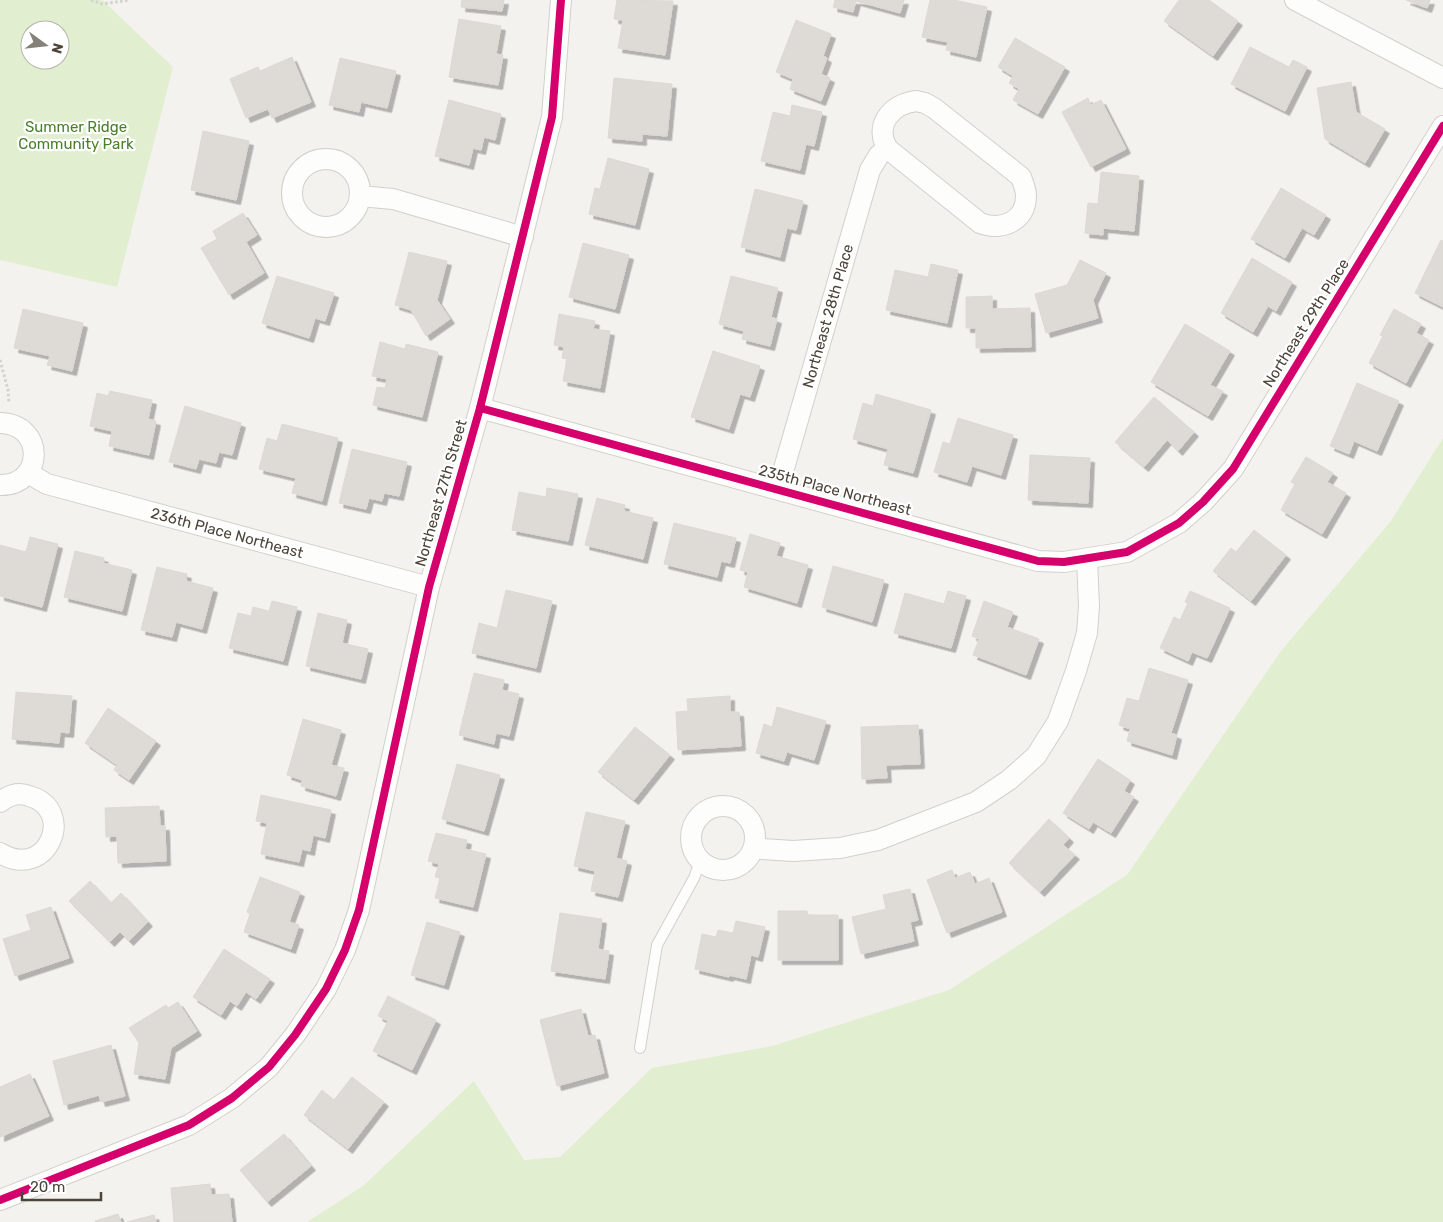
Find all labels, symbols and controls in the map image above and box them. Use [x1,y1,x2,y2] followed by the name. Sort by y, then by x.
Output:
[20,20,70,70] north arrow
[48,41,67,55] text: N
[18,118,134,153] park label: Summer Ridge Community Park
[799,242,857,390] street label: Northeast 28th Place
[1259,255,1353,391] street label: Northeast 29th Place
[411,417,471,569] street label: Northeast 27th Street
[757,461,913,519] street label: 235th Place Northeast
[149,504,305,562] street label: 236th Place Northeast
[22,1170,101,1202] scale bar
[30,1178,65,1196] text: 20 m

